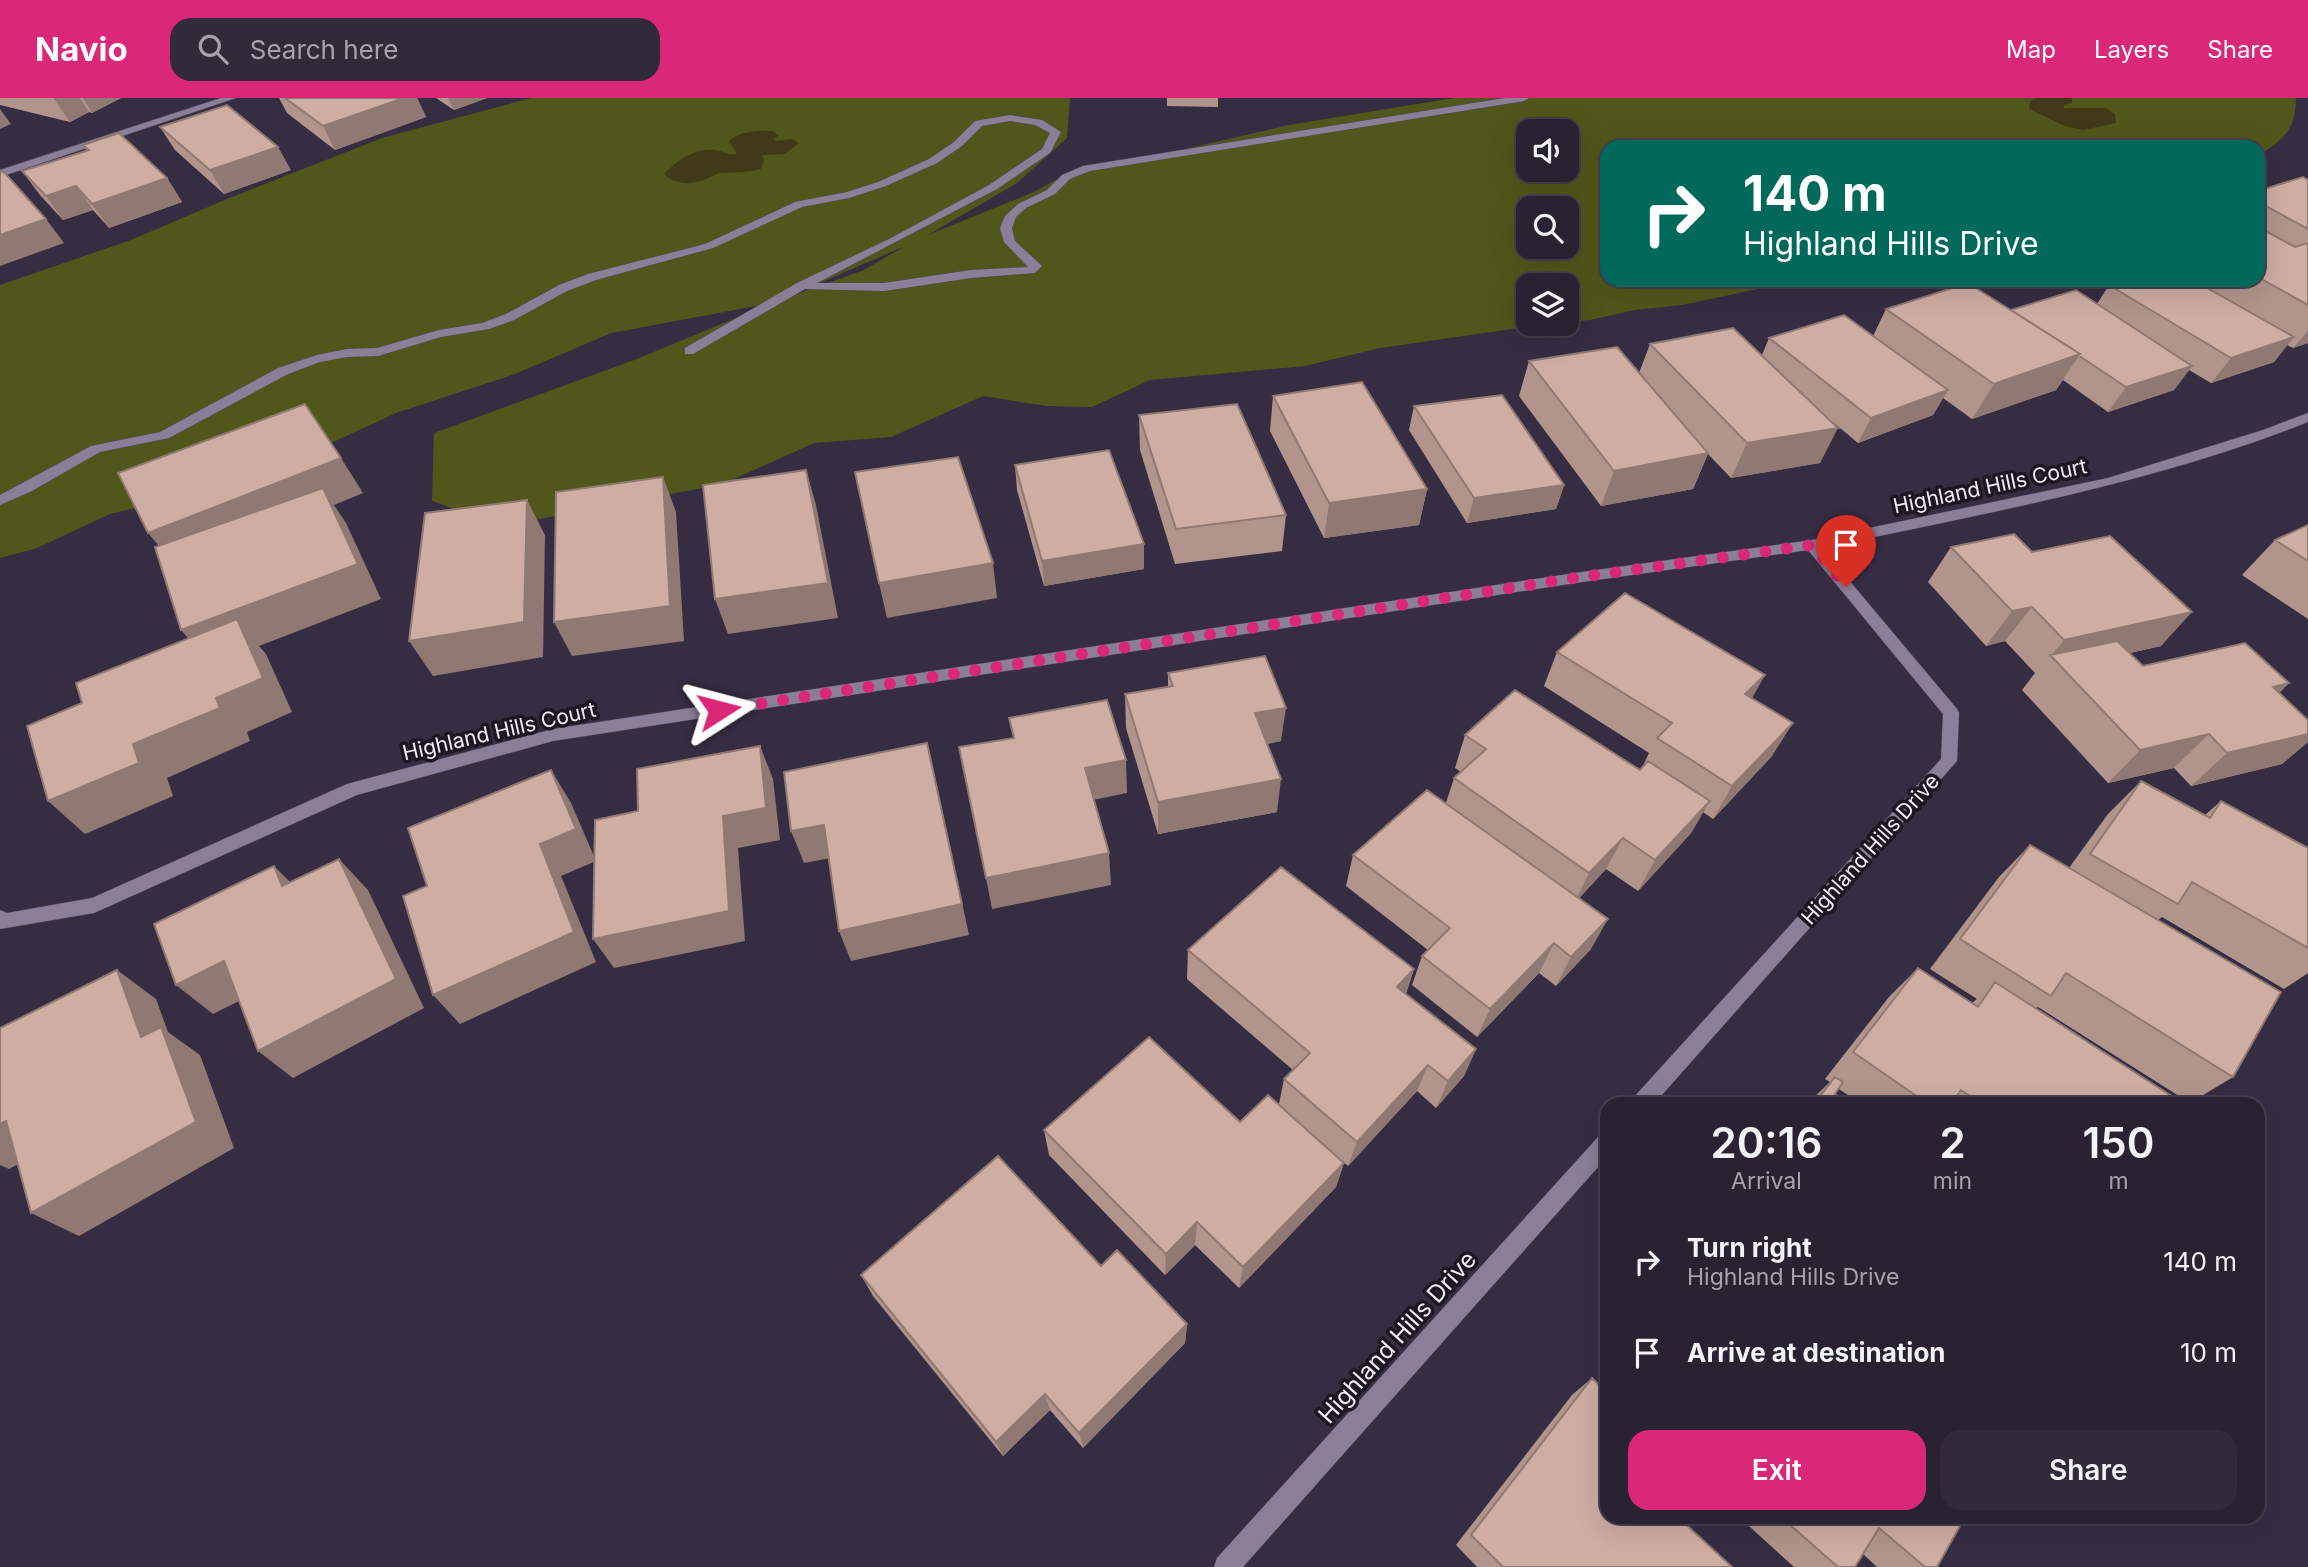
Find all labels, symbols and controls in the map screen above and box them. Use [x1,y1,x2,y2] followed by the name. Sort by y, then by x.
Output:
[170,18,660,81] search box
[35,29,128,69] text: Navio
[194,30,232,68] icon: search
[250,34,398,65] text: Search here
[2006,35,2056,64] text: Map
[2094,35,2169,64] text: Layers
[2207,35,2273,64] text: Share
[1516,119,1579,336] map controls
[1516,119,1579,182] button: sound
[1743,164,1887,223] text: 140 m
[1628,168,1719,259] icon: right
[1516,196,1579,259] button: search
[1743,224,2039,263] text: Highland Hills Drive
[1516,273,1579,336] button: layers
[1891,453,2089,519] street label: Highland Hills Court
[1816,515,1876,587] pin
[1827,526,1865,564] icon: arrive
[682,673,756,747] position arrow
[400,697,598,765] street label: Highland Hills Court
[1796,769,1944,929] street label: Highland Hills Drive
[1710,1117,1822,1168] text: 20:16
[1939,1117,1966,1168] text: 2
[2083,1117,2155,1168] text: 150
[1731,1167,1802,1195] text: Arrival
[1933,1167,1972,1195] text: min
[2108,1167,2129,1195] text: m
[1687,1232,1812,1263] text: Turn right
[1628,1243,1666,1281] icon: right
[1312,1245,1482,1429] street label: Highland Hills Drive
[2163,1246,2237,1277] text: 140 m
[1687,1263,1899,1291] text: Highland Hills Drive
[1628,1334,1666,1372] icon: arrive
[1687,1337,1946,1368] text: Arrive at destination
[2180,1337,2237,1368] text: 10 m
[1628,1430,1926,1510] button: Exit
[1940,1430,2237,1510] button: Share

